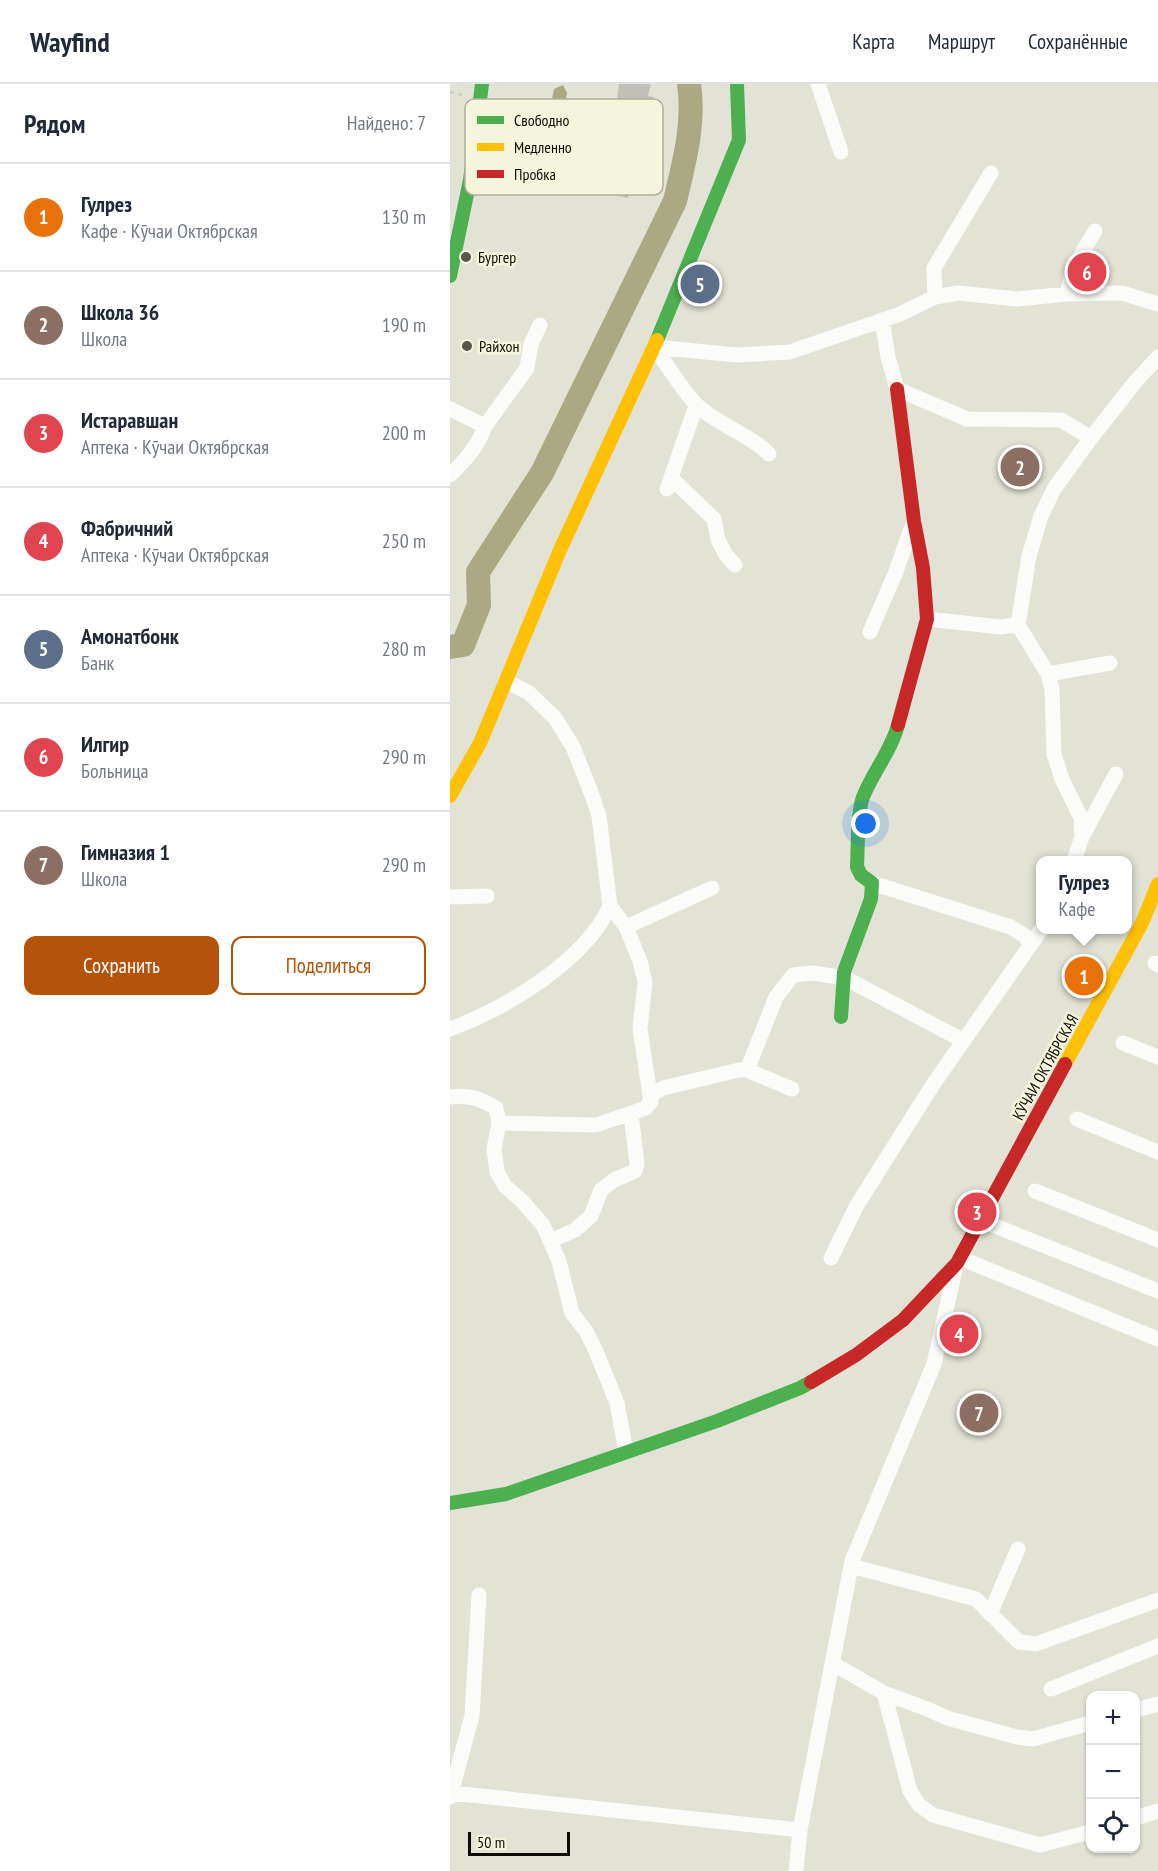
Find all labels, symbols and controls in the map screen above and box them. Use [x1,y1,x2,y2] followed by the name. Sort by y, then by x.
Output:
[30,23,110,60] text: Wayfind
[852,28,895,55] text: Карта
[928,28,995,55] text: Маршрут
[1028,28,1128,55] text: Сохранённые
[465,99,663,195] legend
[24,107,85,140] text: Рядом
[347,110,426,136] text: Найдено: 7
[514,110,569,130] text: Свободно
[514,137,572,157] text: Медленно
[514,164,556,184] text: Пробка
[81,190,132,218] text: Гулрез
[39,204,48,230] text: 1
[382,204,426,230] text: 130 m
[81,218,258,244] text: Кафе · Кӯчаи Октябрская
[478,247,516,267] place label: Бургер
[459,250,473,264] marker: Бургер
[1068,250,1106,294] pin: 6
[680,262,720,306] pin: 5
[81,298,159,326] text: Школа 36
[39,312,48,338] text: 2
[382,312,426,338] text: 190 m
[81,326,127,352] text: Школа
[479,336,519,356] place label: Райхон
[460,339,474,353] marker: Райхон
[81,406,178,434] text: Истаравшан
[39,420,48,446] text: 3
[382,420,426,446] text: 200 m
[81,434,269,460] text: Аптека · Кӯчаи Октябрская
[1000,444,1040,490] pin: 2
[81,514,173,542] text: Фабричний
[39,528,48,554] text: 4
[382,528,426,554] text: 250 m
[81,542,269,568] text: Аптека · Кӯчаи Октябрская
[81,622,179,650] text: Амонатбонк
[39,636,48,662] text: 5
[382,636,426,662] text: 280 m
[81,650,114,676] text: Банк
[81,730,129,758] text: Илгир
[39,744,48,770] text: 6
[382,744,426,770] text: 290 m
[81,758,149,784] text: Больница
[851,809,880,838] your location
[81,838,170,866] text: Гимназия 1
[39,852,48,878] text: 7
[382,852,426,878] text: 290 m
[1036,856,1132,934] popup
[81,866,127,892] text: Школа
[1058,868,1110,896] text: Гулрез
[1058,896,1096,922] text: Кафе
[24,936,219,995] button: Сохранить
[231,936,426,995] button: Поделиться
[1064,954,1104,998] pin: 1
[1008,1011,1082,1123] street label: КӮЧАИ ОКТЯБРСКАЯ
[958,1190,996,1234] pin: 3
[940,1312,978,1356] pin: 4
[960,1390,998,1436] pin: 7
[1086,1691,1140,1853] map controls
[1086,1691,1140,1745] button: +
[1086,1745,1140,1799] button: −
[1086,1799,1140,1853] button: locate
[468,1829,570,1856] scale bar
[477,1832,505,1852] text: 50 m

